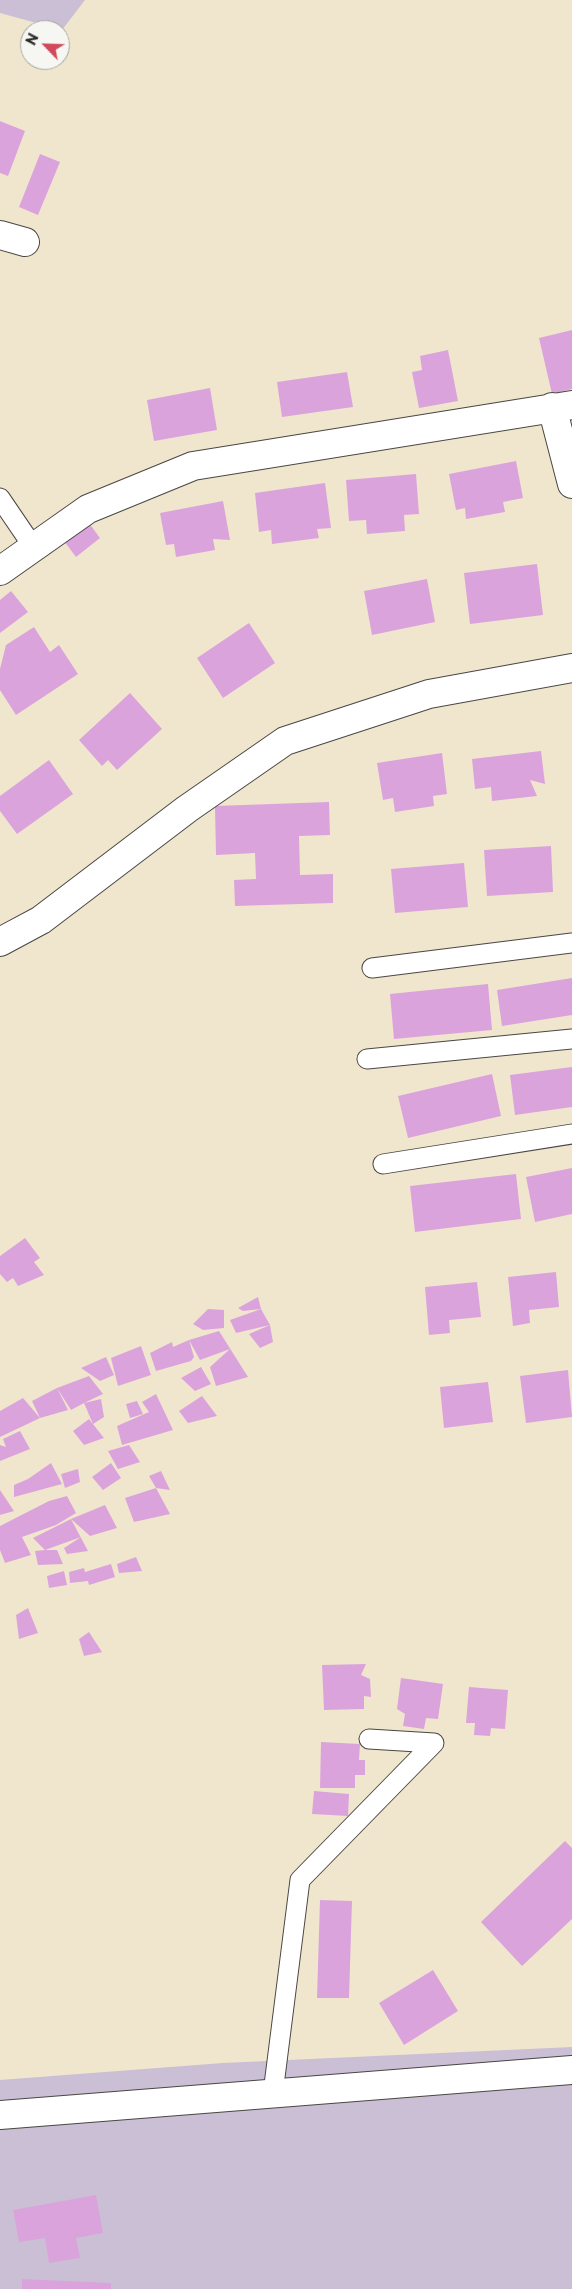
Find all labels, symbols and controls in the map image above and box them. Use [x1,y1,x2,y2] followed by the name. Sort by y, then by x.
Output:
[20,20,70,70] north arrow
[20,30,44,48] text: N

